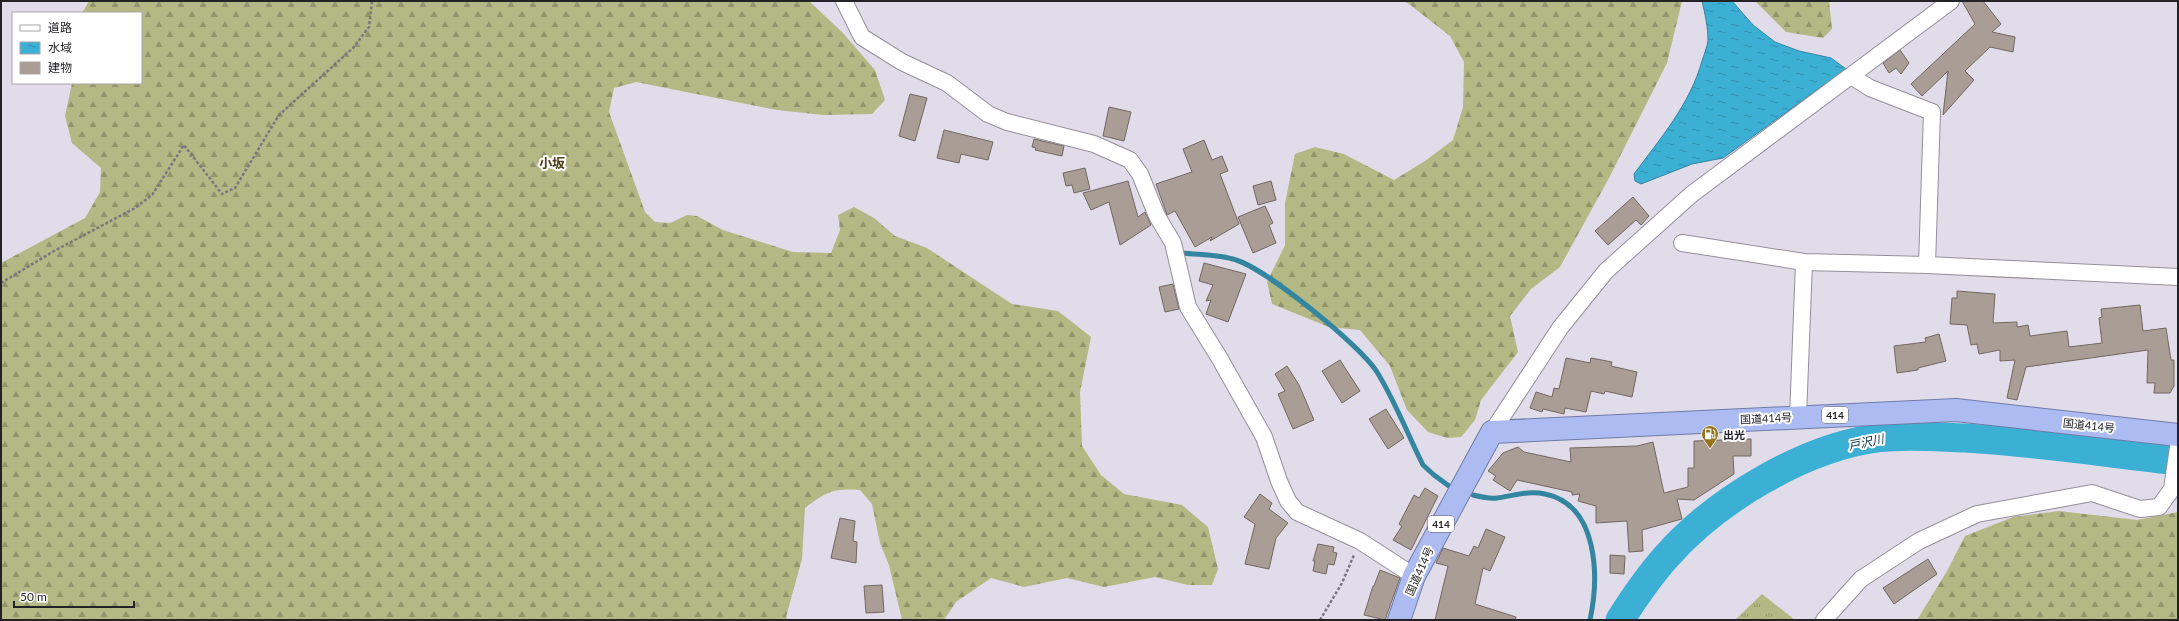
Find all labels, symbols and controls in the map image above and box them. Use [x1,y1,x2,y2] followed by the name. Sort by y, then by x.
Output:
[12,12,142,84] legend
[48,20,72,35] text: 道路
[48,40,72,55] text: 水域
[48,60,72,75] text: 建物
[539,155,565,171] district label: 小坂
[1822,407,1848,423] road number: 414
[1740,410,1792,426] street label: 国道414号
[2062,416,2116,434] street label: 国道414号
[1700,424,1720,449] fuel station icon: 出光
[1723,428,1745,441] place label: 出光
[1847,431,1887,453] water label: 戸沢川
[1428,516,1454,532] road number: 414
[1402,545,1436,597] street label: 国道414号
[14,583,134,609] scale bar
[20,589,47,604] text: 50 m

